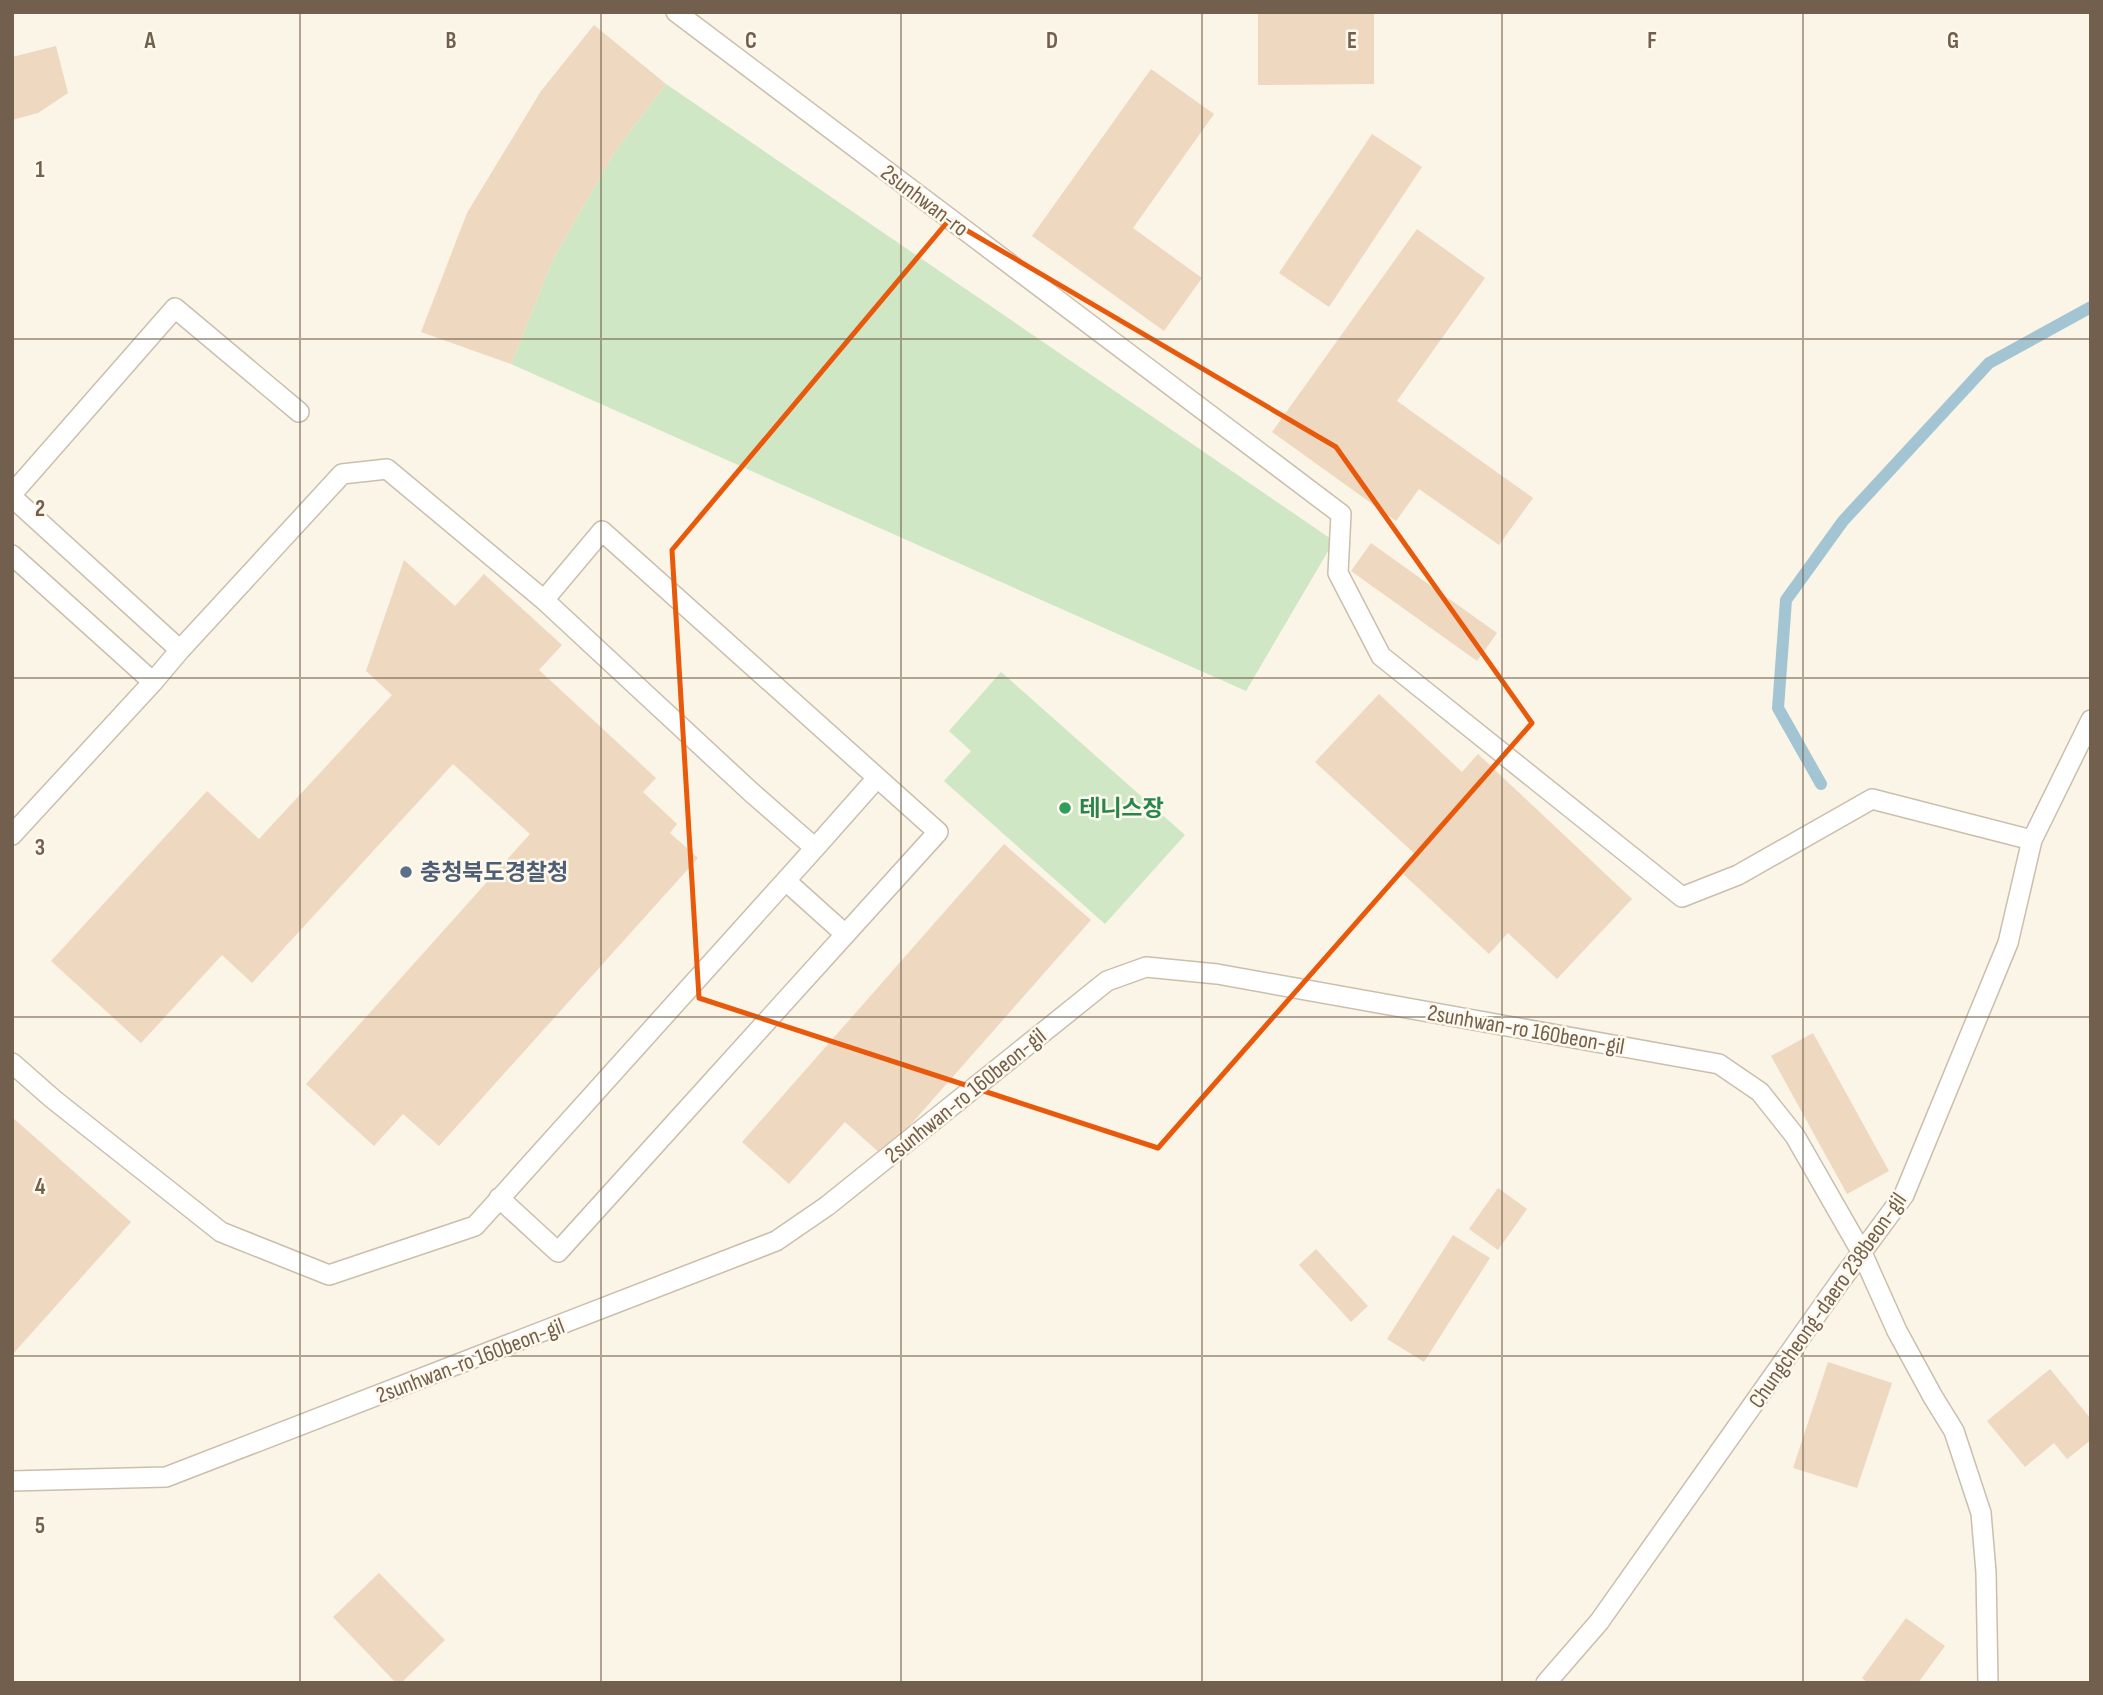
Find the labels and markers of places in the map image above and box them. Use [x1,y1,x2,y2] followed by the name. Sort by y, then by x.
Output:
[1079,795,1164,823] place label: 테니스장
[1057,800,1073,816] marker: 테니스장
[420,859,568,887] place label: 충청북도경찰청
[398,864,414,880] marker: 충청북도경찰청

